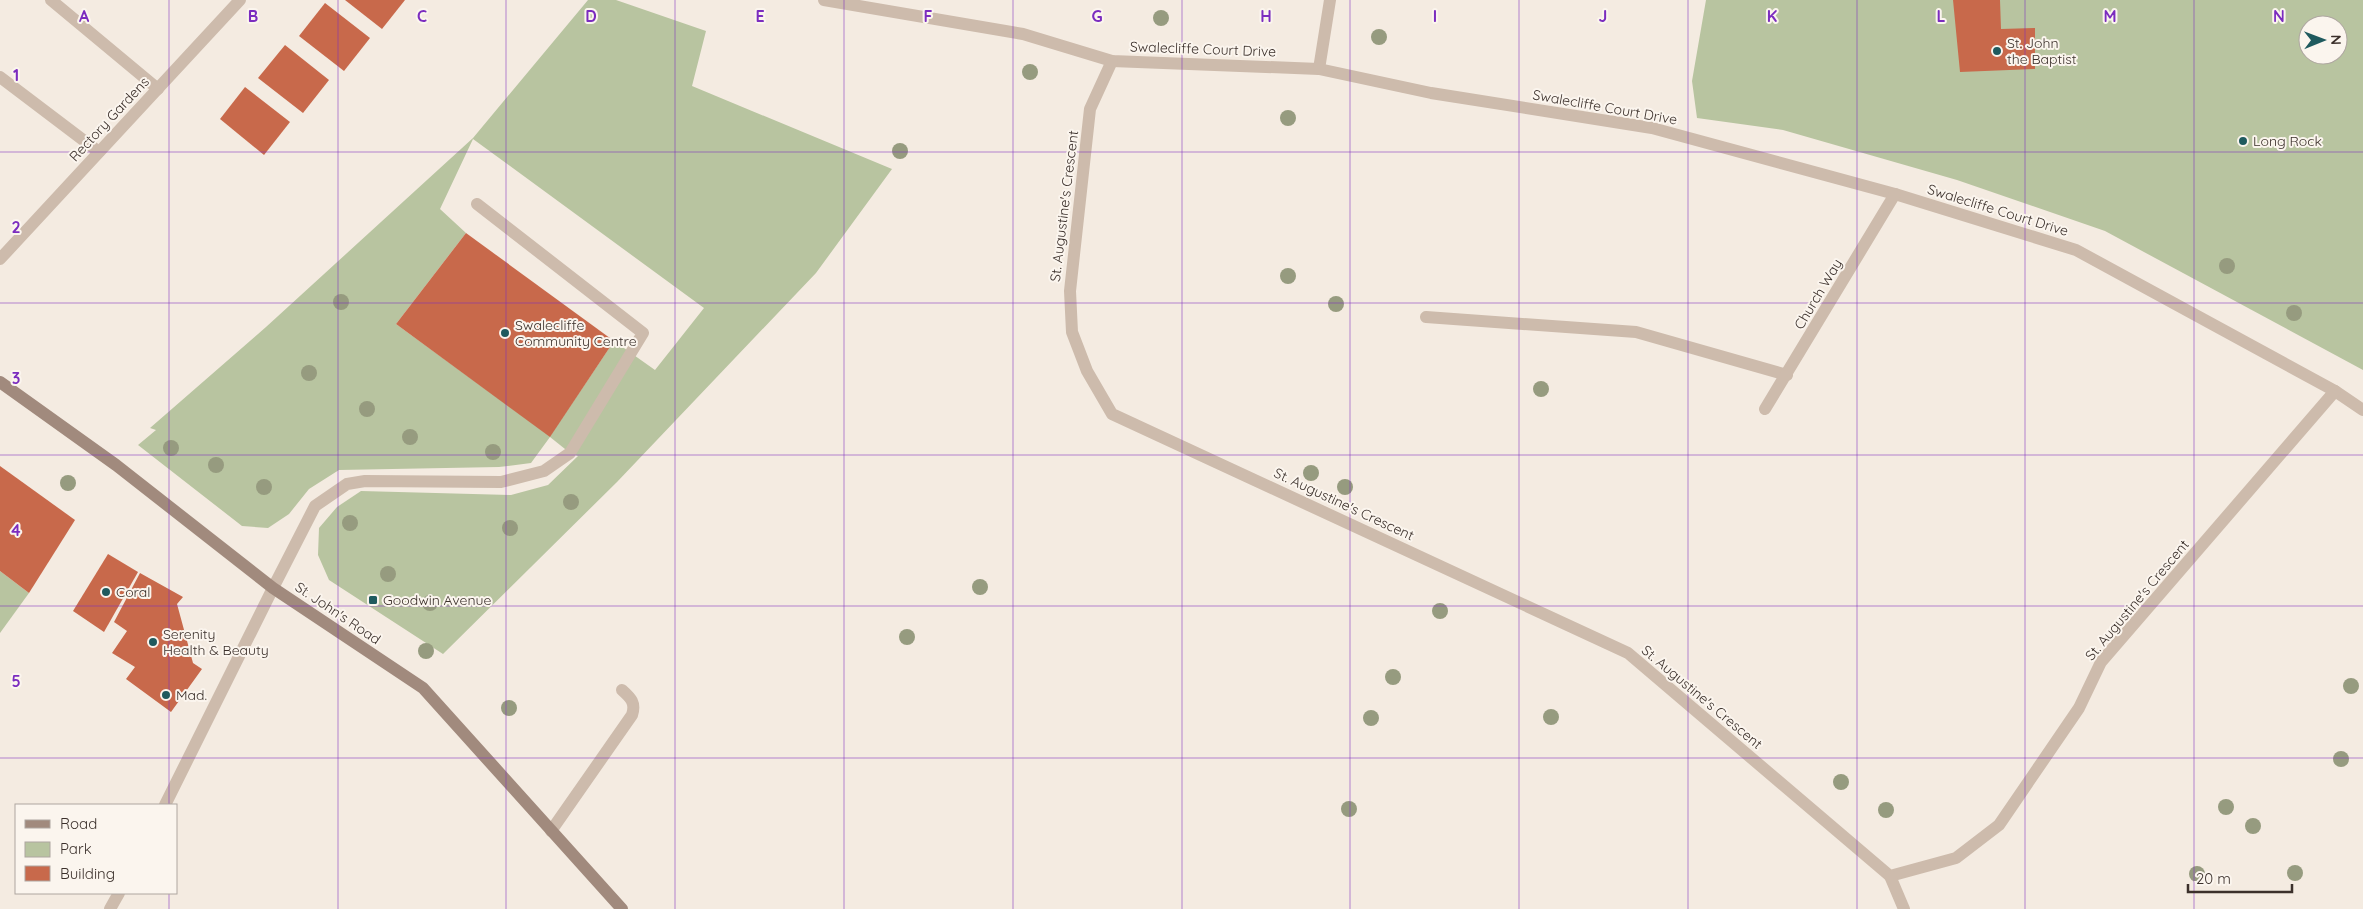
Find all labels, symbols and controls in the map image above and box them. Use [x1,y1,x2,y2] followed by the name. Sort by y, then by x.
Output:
[79,6,90,26] text: A
[248,6,258,26] text: B
[417,6,427,26] text: C
[585,6,597,26] text: D
[755,6,765,26] text: E
[924,6,933,26] text: F
[1091,6,1103,26] text: G
[1260,6,1272,26] text: H
[1433,6,1437,26] text: I
[1599,6,1607,26] text: J
[1767,6,1777,26] text: K
[1937,6,1946,26] text: L
[2103,6,2117,26] text: M
[2273,6,2285,26] text: N
[2298,15,2348,65] north arrow
[2007,34,2077,68] place label: St. John the Baptist
[2327,34,2345,45] text: N
[1130,37,1277,61] street label: Swalecliffe Court Drive
[1991,45,2003,57] marker: St. John the Baptist
[13,65,19,85] text: 1
[65,73,153,165] street label: Rectory Gardens
[1531,85,1679,129] street label: Swalecliffe Court Drive
[1046,129,1082,283] street label: St. Augustine's Crescent
[2253,132,2322,150] place label: Long Rock
[2237,135,2249,147] marker: Long Rock
[1925,180,2071,240] street label: Swalecliffe Court Drive
[11,217,21,237] text: 2
[1790,255,1846,333] street label: Church Way
[515,316,637,350] place label: Swalecliffe Community Centre
[499,327,511,339] marker: Swalecliffe Community Centre
[12,368,20,388] text: 3
[1271,464,1417,544] street label: St. Augustine's Crescent
[11,520,21,540] text: 4
[2081,536,2193,664] street label: St. Augustine's Crescent
[292,578,384,648] street label: St. John's Road
[116,583,151,601] place label: Coral
[100,586,112,598] marker: Coral
[383,591,492,609] place label: Goodwin Avenue
[367,594,379,606] marker: Goodwin Avenue
[163,625,269,659] place label: Serenity Health & Beauty
[147,636,159,648] marker: Serenity Health & Beauty
[1638,641,1766,753] street label: St. Augustine's Crescent
[11,671,21,691] text: 5
[176,686,207,704] place label: Mad.
[160,689,172,701] marker: Mad.
[15,804,178,894] legend
[60,814,97,833] text: Road
[60,839,92,858] text: Park
[2188,862,2292,894] scale bar
[60,864,115,883] text: Building
[2196,869,2231,888] text: 20 m

